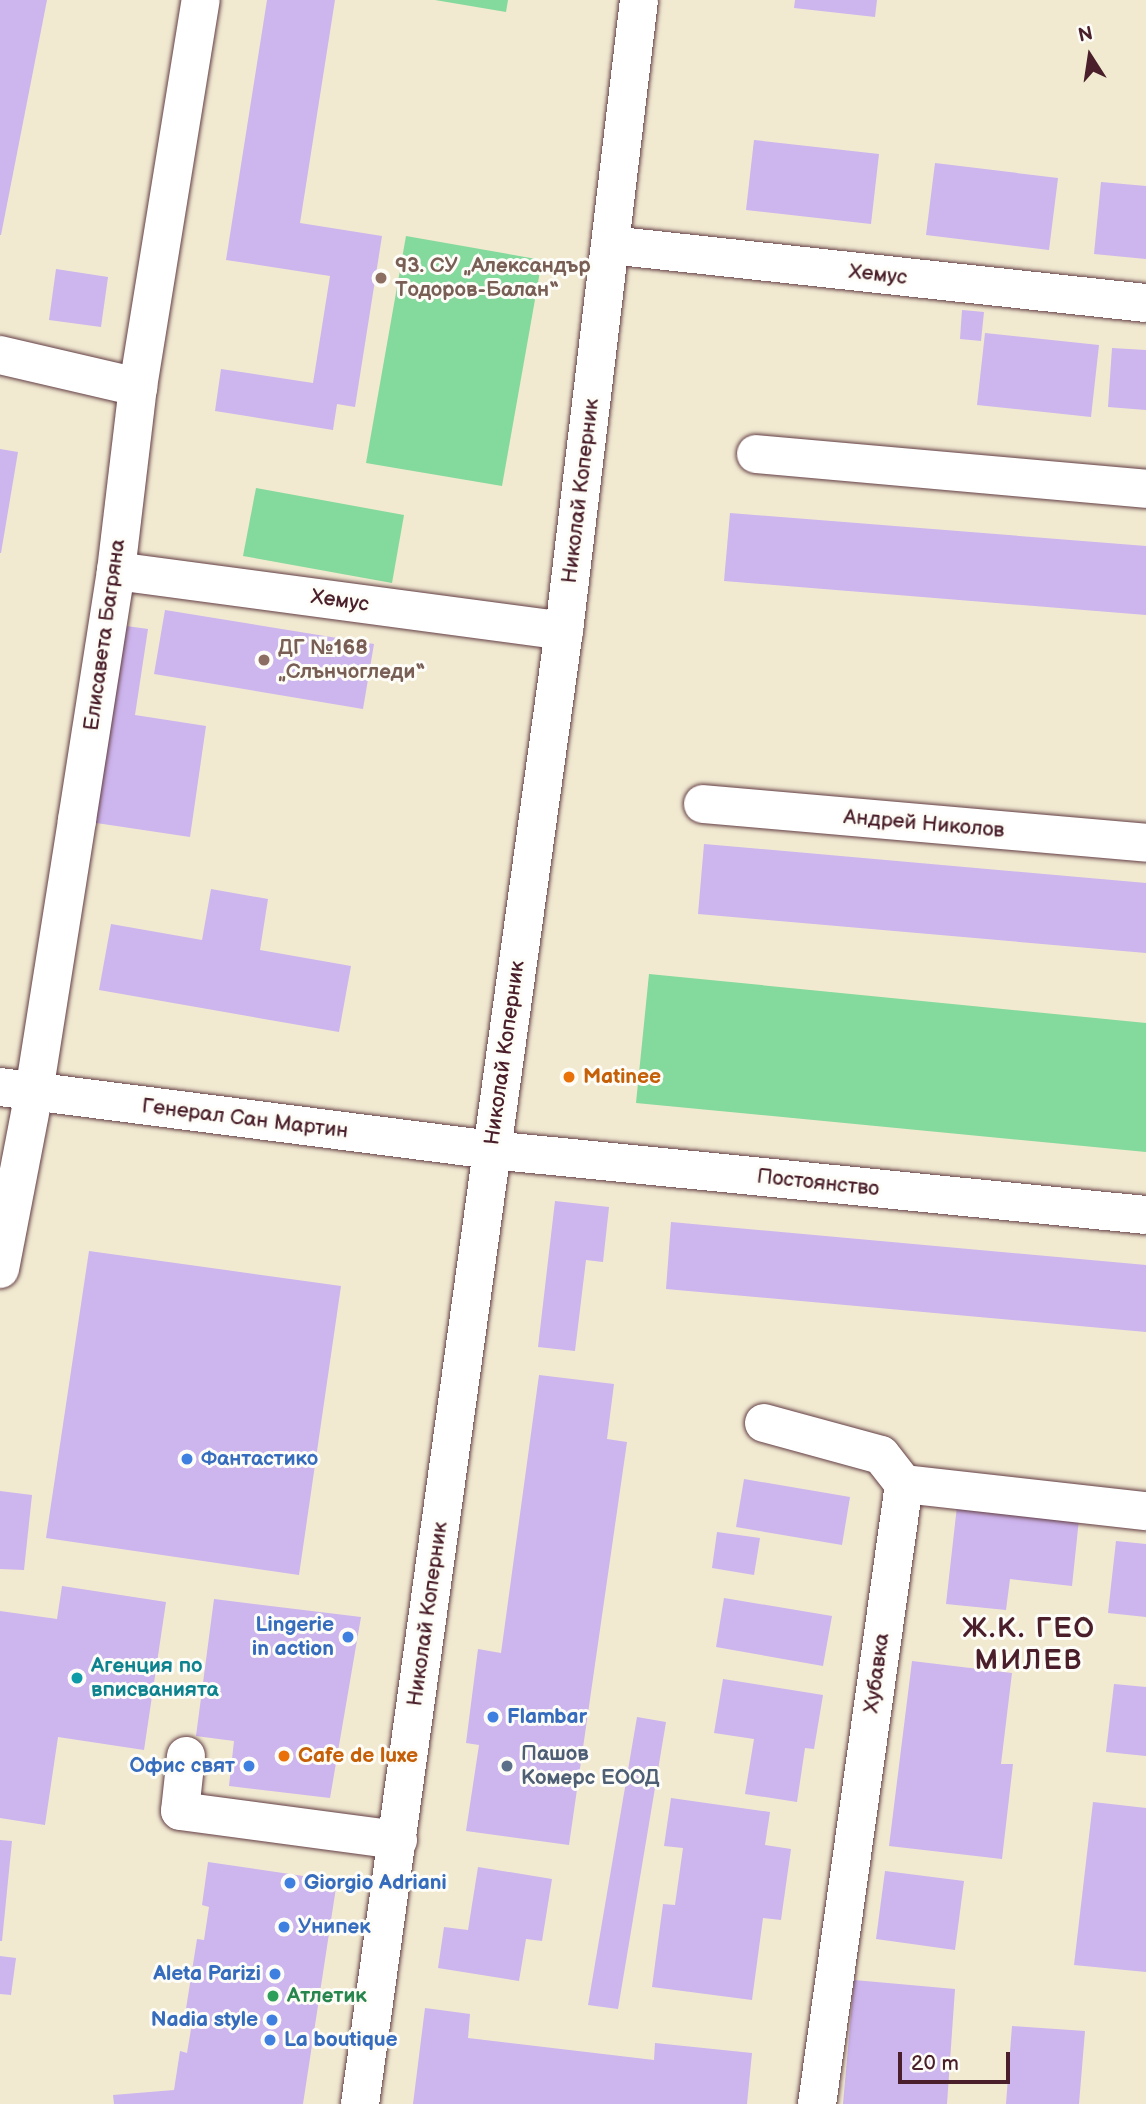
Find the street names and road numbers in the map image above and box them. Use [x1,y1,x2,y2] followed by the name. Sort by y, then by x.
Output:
[848,259,908,291] street label: Хемус
[557,397,605,585] street label: Николай Коперник
[79,538,131,732] street label: Елисавета Багряна
[309,584,371,618] street label: Хемус
[843,804,1005,844] street label: Андрей Николов
[480,959,530,1147] street label: Николай Коперник
[140,1094,350,1144] street label: Генерал Сан Мартин
[756,1164,880,1202] street label: Постоянство
[403,1520,453,1708] street label: Николай Коперник
[859,1631,895,1715] street label: Хубавка

